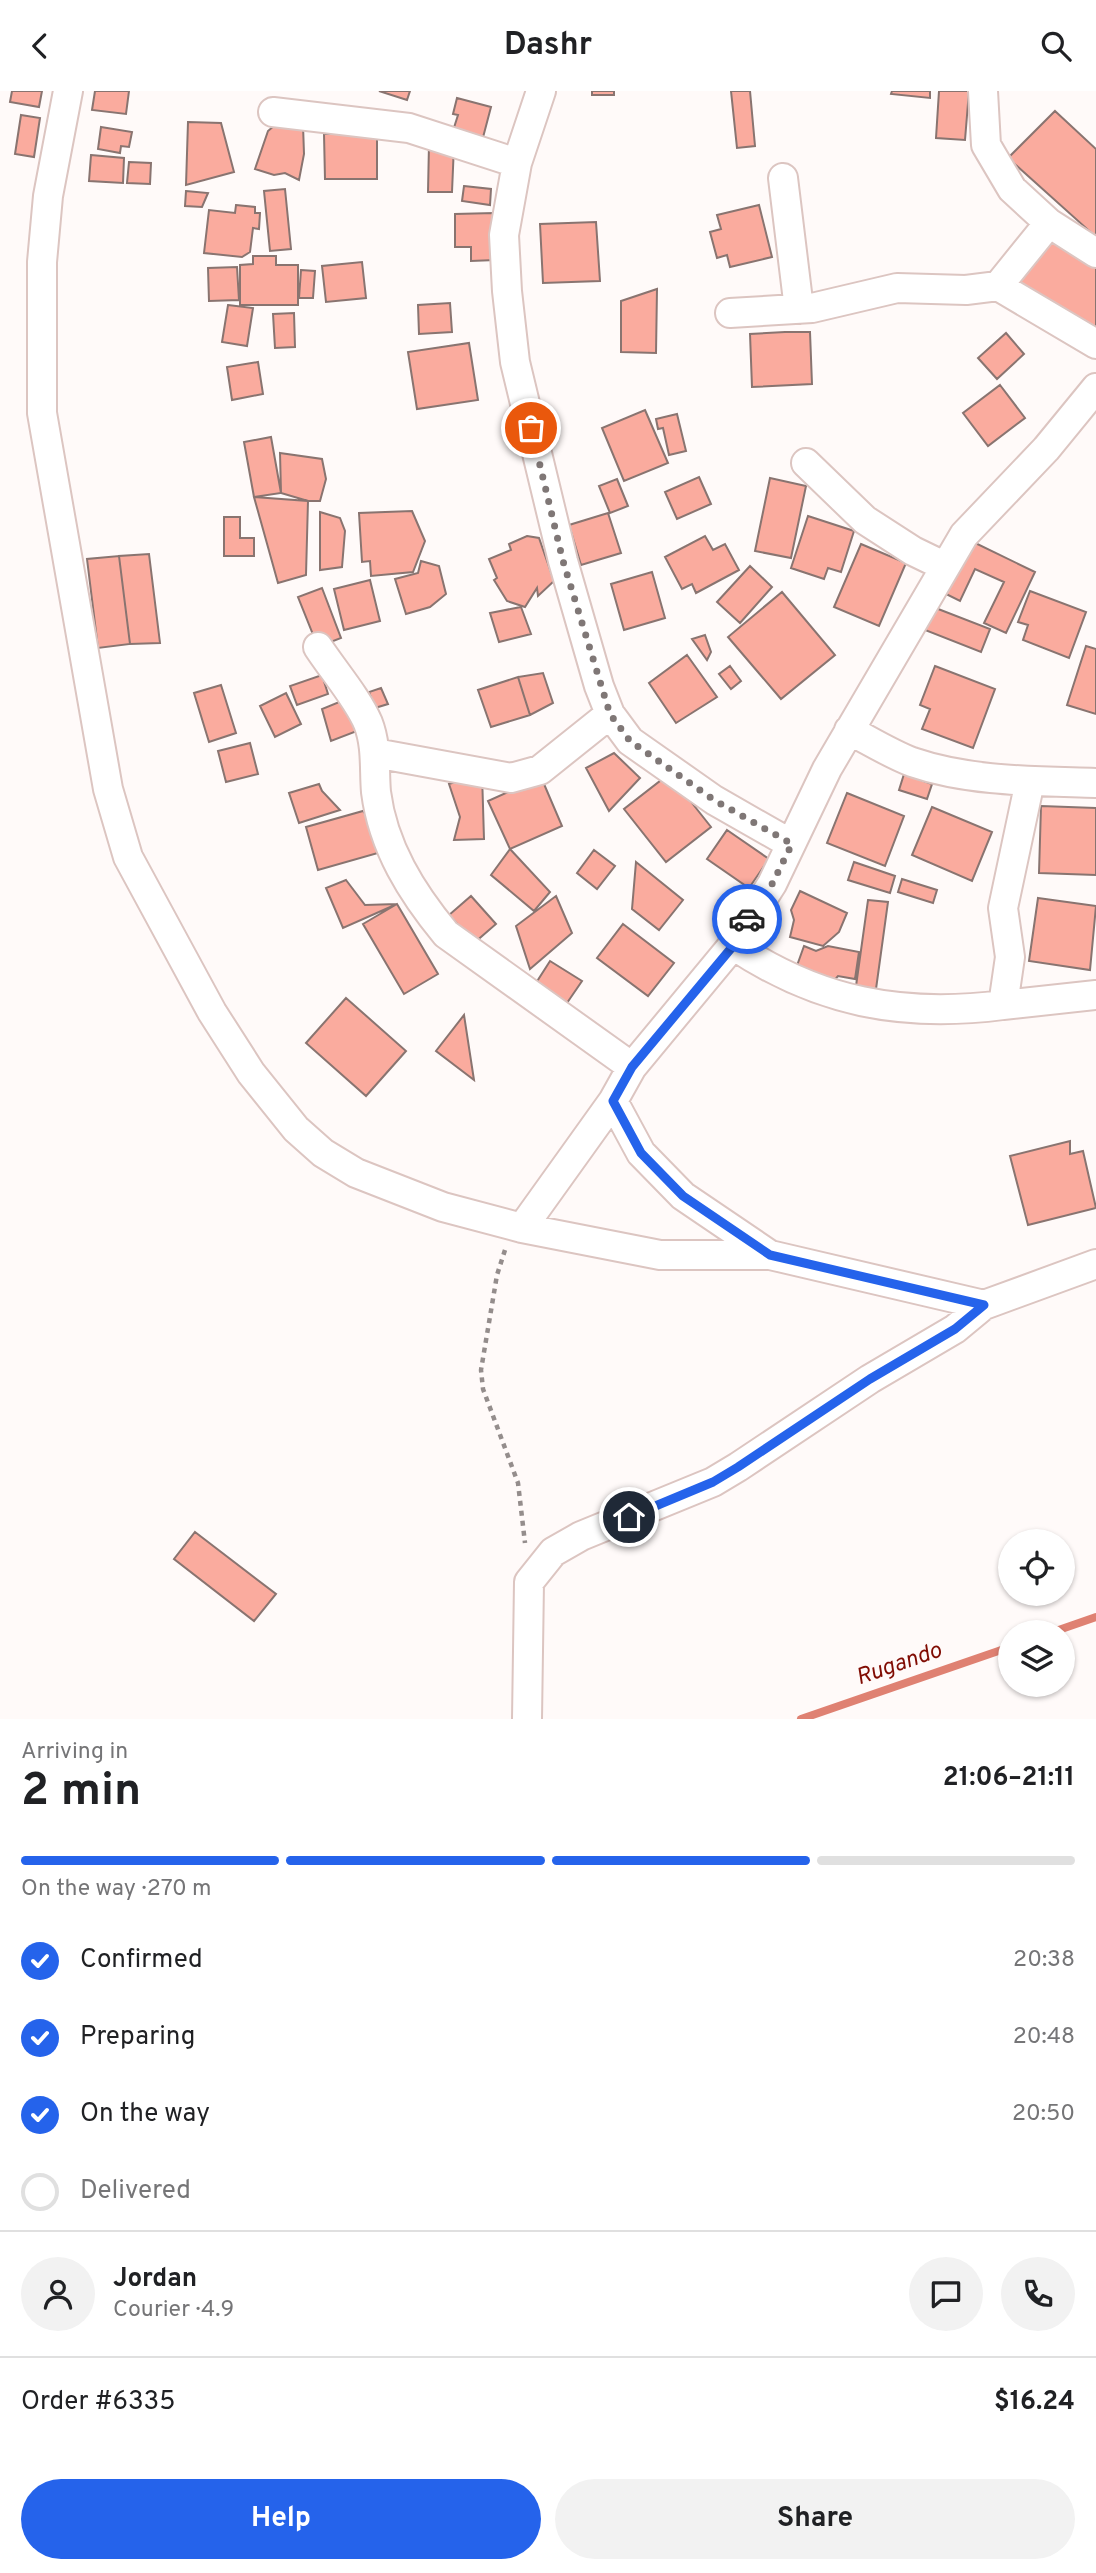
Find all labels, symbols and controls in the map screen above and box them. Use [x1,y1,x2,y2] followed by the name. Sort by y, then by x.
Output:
[504,26,592,66] text: Dashr
[21,27,59,65] icon: back
[1037,27,1075,65] icon: search
[501,398,561,458] pin
[512,409,550,447] icon: bag
[712,884,782,954] courier
[728,900,766,938] icon: car
[599,1487,659,1547] pin
[610,1498,648,1536] icon: home
[998,1529,1075,1697] map controls
[998,1529,1075,1606] button: locate
[998,1620,1075,1697] button: layers
[852,1637,946,1693] water label: Rugando
[21,1738,128,1767] text: Arriving in
[943,1762,1075,1795] text: 21:06–21:11
[21,1763,141,1822] text: 2 min
[21,1875,212,1904] text: On the way · 270 m
[21,1942,59,1980] icon: check
[80,1944,203,1977] text: Confirmed
[1013,1946,1075,1975] text: 20:38
[21,2019,59,2057] icon: check
[80,2021,195,2054] text: Preparing
[1013,2023,1075,2052] text: 20:48
[21,2096,59,2134] icon: check
[80,2098,210,2131] text: On the way
[1012,2100,1075,2129] text: 20:50
[80,2175,191,2208] text: Delivered
[21,2257,95,2331] button: person
[909,2257,983,2331] button: chat
[1001,2257,1075,2331] button: phone
[113,2263,197,2296] text: Jordan
[113,2296,234,2325] text: Courier · 4.9
[21,2386,175,2419] text: Order #6335
[994,2386,1075,2419] text: $16.24
[21,2479,541,2559] button: Help
[555,2479,1075,2559] button: Share

